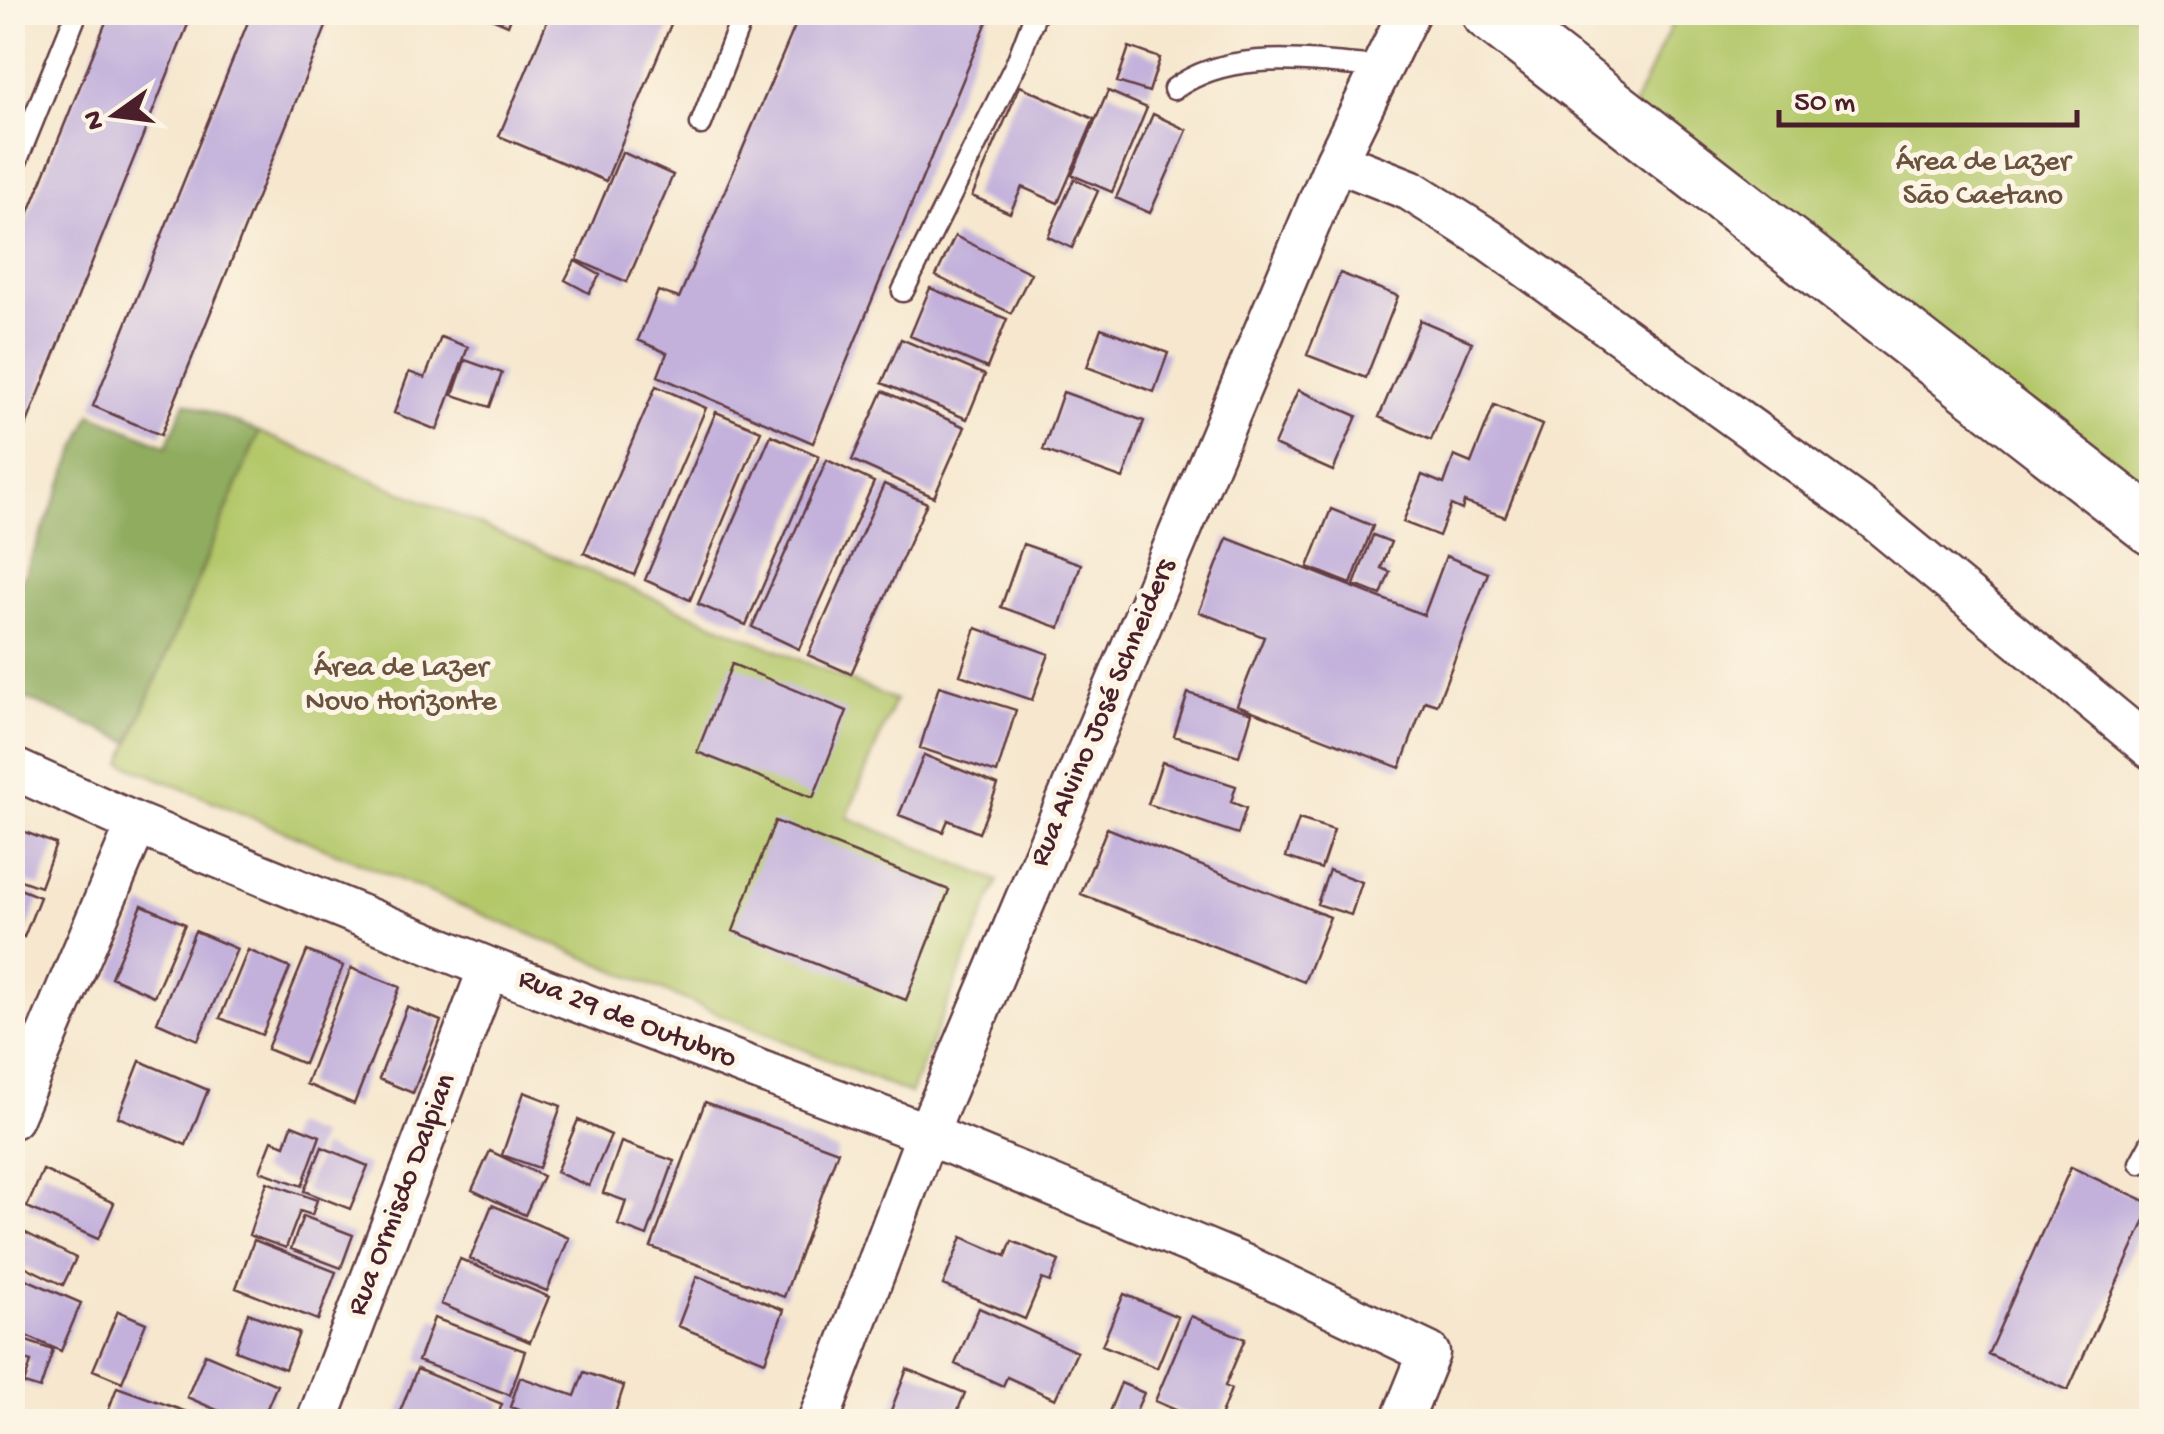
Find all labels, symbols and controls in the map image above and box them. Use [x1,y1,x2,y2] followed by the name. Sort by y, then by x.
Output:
[65,65,165,165] north arrow
[1779,65,2076,127] scale bar
[1794,87,1855,122] text: 50 m
[77,107,113,133] text: N
[1896,145,2073,215] park label: Área de Lazer São Caetano
[1023,553,1185,872] street label: Rua Alvino José Schneiders
[305,651,497,721] park label: Área de Lazer Novo Horizonte
[513,962,741,1078] street label: Rua 29 de Outubro
[341,1069,465,1321] street label: Rua Ormisdo Dalpian

